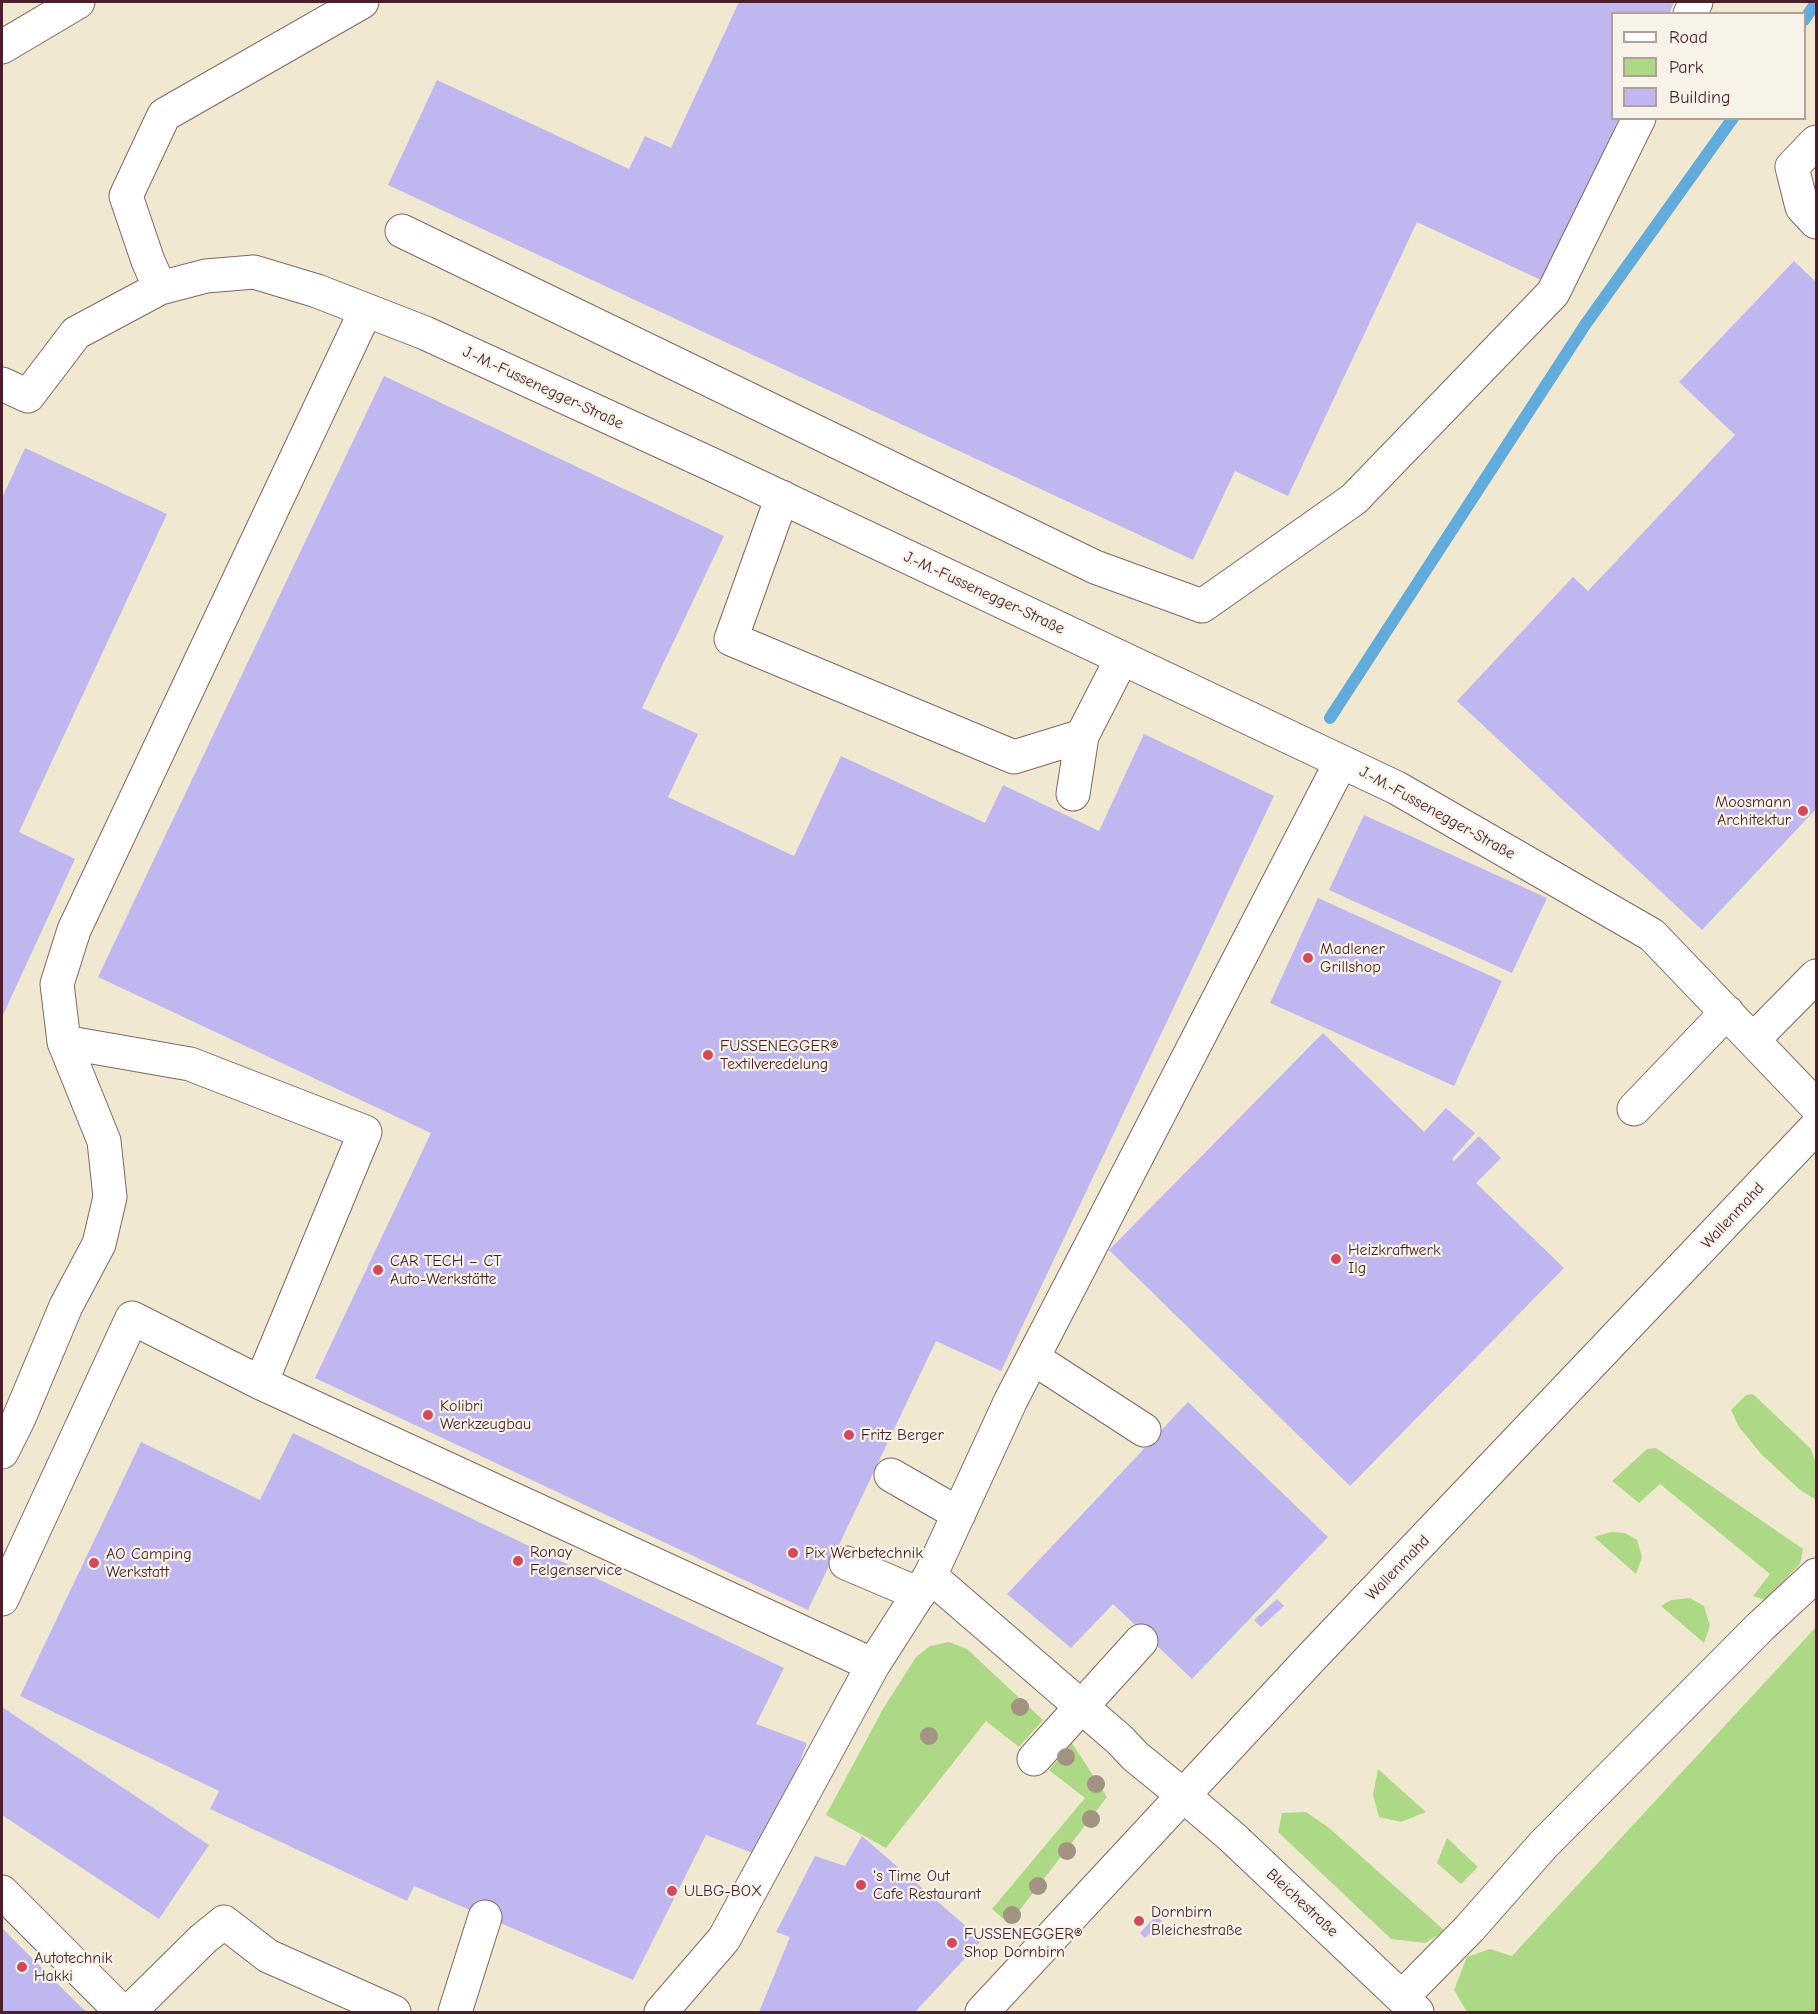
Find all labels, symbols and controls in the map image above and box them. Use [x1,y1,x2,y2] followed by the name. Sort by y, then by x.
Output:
[1611,12,1806,120] legend
[1669,27,1708,48] text: Road
[1669,57,1703,78] text: Park
[1669,87,1731,108] text: Building
[460,342,626,434] street label: J.-M.-Fussenegger-Straße
[901,547,1067,639] street label: J.-M.-Fussenegger-Straße
[1356,762,1518,864] street label: J.-M.-Fussenegger-Straße
[1715,792,1791,830] place label: Moosmann Architektur
[1796,804,1810,818] marker: Moosmann Architektur
[1320,939,1385,977] place label: Madlener Grillshop
[1301,951,1315,965] marker: Madlener Grillshop
[720,1036,839,1074] place label: FUSSENEGGER® Textilveredelung
[701,1048,715,1062] marker: FUSSENEGGER® Textilveredelung
[1698,1179,1768,1253] street label: Wallenmahd
[1348,1240,1441,1278] place label: Heizkraftwerk Ilg
[390,1251,502,1289] place label: CAR TECH – CT Auto-Werkstätte
[1329,1252,1343,1266] marker: Heizkraftwerk Ilg
[371,1263,385,1277] marker: CAR TECH – CT Auto-Werkstätte
[440,1396,531,1434] place label: Kolibri Werkzeugbau
[421,1408,435,1422] marker: Kolibri Werkzeugbau
[861,1425,944,1445] place label: Fritz Berger
[842,1428,856,1442] marker: Fritz Berger
[1362,1531,1434,1605] street label: Wallenmahd
[530,1542,622,1580] place label: Ronay Felgenservice
[805,1543,923,1563] place label: Pix Werbetechnik
[106,1544,192,1582] place label: AO Camping Werkstatt
[786,1546,800,1560] marker: Pix Werbetechnik
[511,1554,525,1568] marker: Ronay Felgenservice
[87,1556,101,1570] marker: AO Camping Werkstatt
[1262,1865,1342,1941] street label: Bleichestraße
[873,1866,981,1904] place label: 's Time Out Cafe Restaurant
[854,1878,868,1892] marker: 's Time Out Cafe Restaurant
[684,1881,762,1901] place label: ULBG-BOX
[665,1884,679,1898] marker: ULBG-BOX
[1151,1902,1242,1940] place label: Dornbirn Bleichestraße
[1132,1914,1146,1928] marker: Dornbirn Bleichestraße
[964,1924,1083,1962] place label: FUSSENEGGER® Shop Dornbirn
[945,1936,959,1950] marker: FUSSENEGGER® Shop Dornbirn
[34,1948,113,1986] place label: Autotechnik Hakki
[15,1960,29,1974] marker: Autotechnik Hakki

